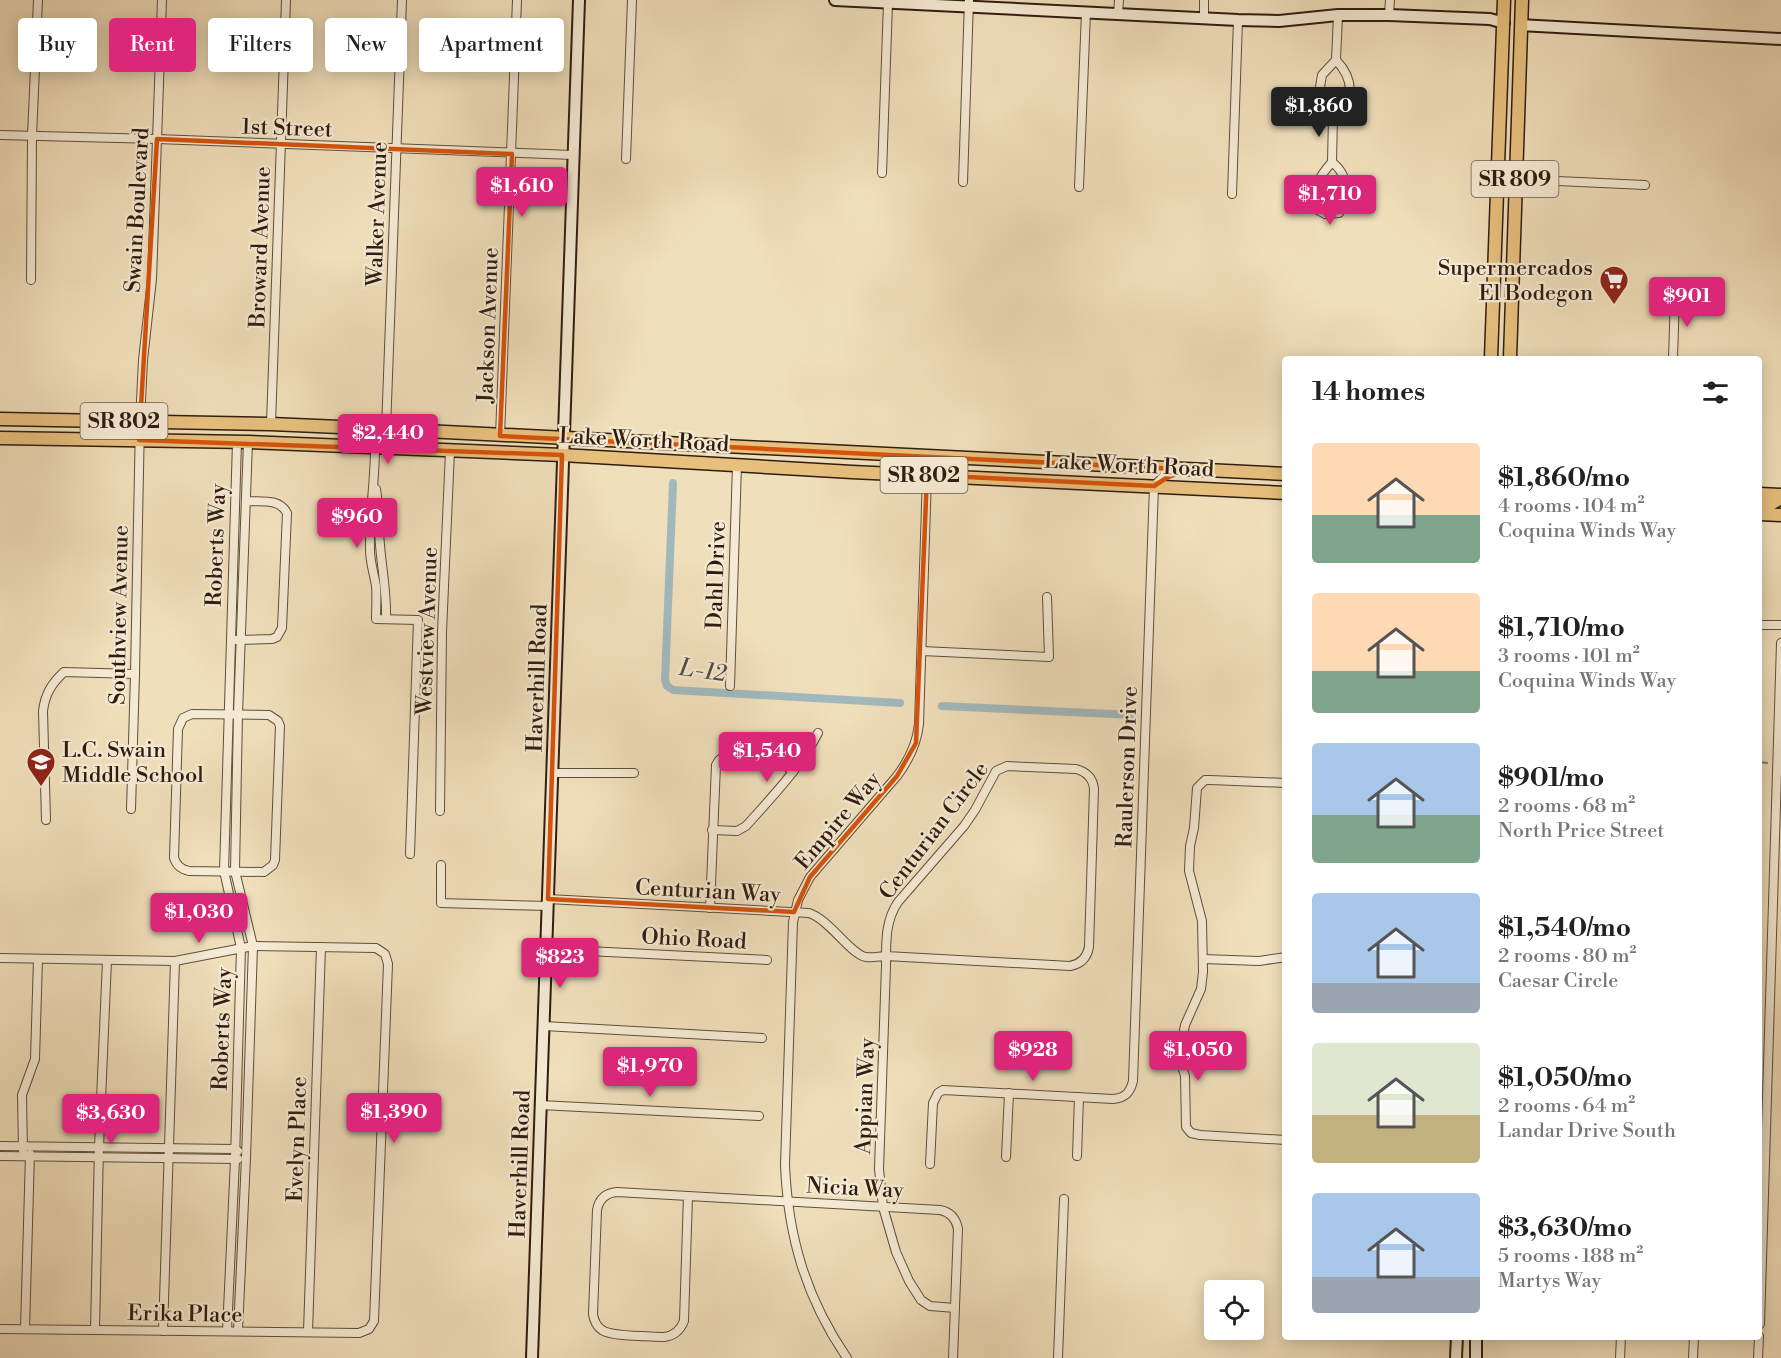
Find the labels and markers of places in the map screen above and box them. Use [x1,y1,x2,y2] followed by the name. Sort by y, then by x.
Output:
[1270,87,1368,138] pin: $1,860
[473,167,571,218] pin: $1,610
[1281,175,1379,226] pin: $1,710
[1438,255,1593,307] place label: Supermercados El Bodegon
[1598,264,1630,306] supermarket icon: Supermercados El Bodegon
[1651,277,1723,328] pin: $901
[339,414,437,465] pin: $2,440
[321,498,393,549] pin: $960
[718,732,816,783] pin: $1,540
[62,737,204,789] place label: L.C. Swain Middle School
[25,746,57,788] school or university icon: L.C. Swain Middle School
[150,893,248,944] pin: $1,030
[524,938,596,989] pin: $823
[997,1031,1069,1082] pin: $928
[1149,1031,1247,1082] pin: $1,050
[601,1047,699,1098] pin: $1,970
[345,1093,443,1144] pin: $1,390
[62,1094,160,1145] pin: $3,630

